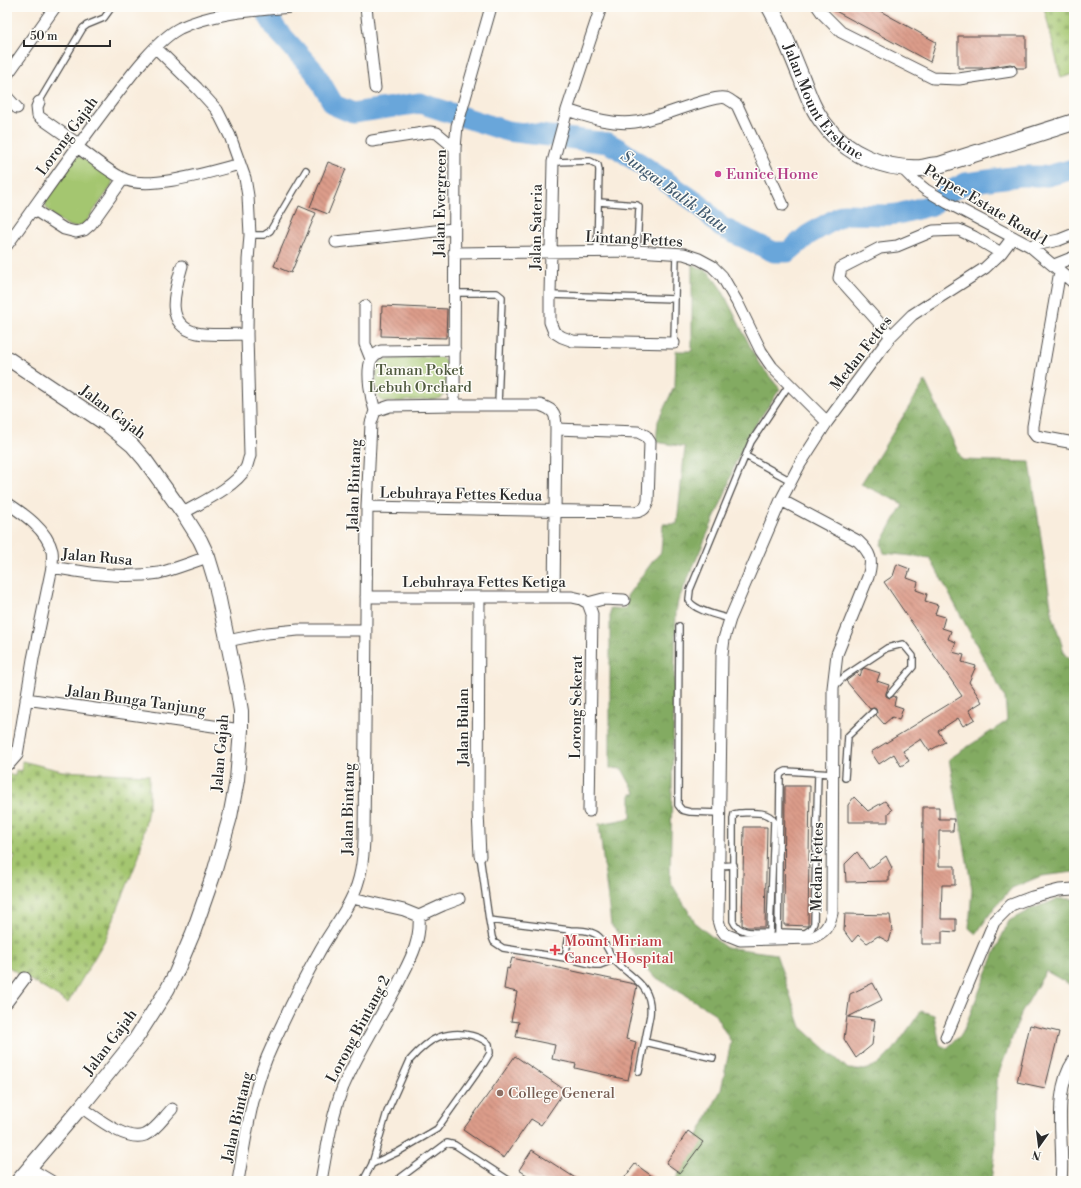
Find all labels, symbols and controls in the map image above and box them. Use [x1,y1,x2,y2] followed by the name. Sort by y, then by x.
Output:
[24,22,110,48] scale bar
[30,29,58,44] text: 50 m
[778,39,866,165] street label: Jalan Mount Erskine
[32,93,102,179] street label: Lorong Gajah
[617,146,733,238] water label: Sungai Balik Batu
[430,149,451,258] street label: Jalan Evergreen
[920,161,1052,250] street label: Pepper Estate Road 1
[726,165,818,184] place label: Eunice Home
[713,169,723,179] marker: Eunice Home
[526,183,547,271] street label: Jalan Sateria
[585,227,683,252] street label: Lintang Fettes
[826,312,897,395] street label: Medan Fettes
[368,361,472,397] park label: Taman Poket Lebuh Orchard
[75,381,150,443] street label: Jalan Gajah
[343,438,366,532] street label: Jalan Bintang
[380,484,543,505] street label: Lebuhraya Fettes Kedua
[60,545,134,570] street label: Jalan Rusa
[402,573,566,592] street label: Lebuhraya Fettes Ketiga
[566,654,587,759] street label: Lorong Sekerat
[64,681,207,720] street label: Jalan Bunga Tanjung
[454,688,473,767] street label: Jalan Bulan
[208,713,233,794] street label: Jalan Gajah
[338,762,359,856] street label: Jalan Bintang
[807,822,828,912] street label: Medan Fettes
[564,932,674,968] place label: Mount Miriam Cancer Hospital
[549,944,561,956] marker: Mount Miriam Cancer Hospital
[322,972,395,1086] street label: Lorong Bintang 2
[79,1005,141,1080] street label: Jalan Gajah
[218,1070,257,1165] street label: Jalan Bintang
[508,1084,616,1103] place label: College General
[495,1088,505,1098] marker: College General
[1019,1126,1059,1166] north arrow
[1031,1147,1043,1163] text: N

